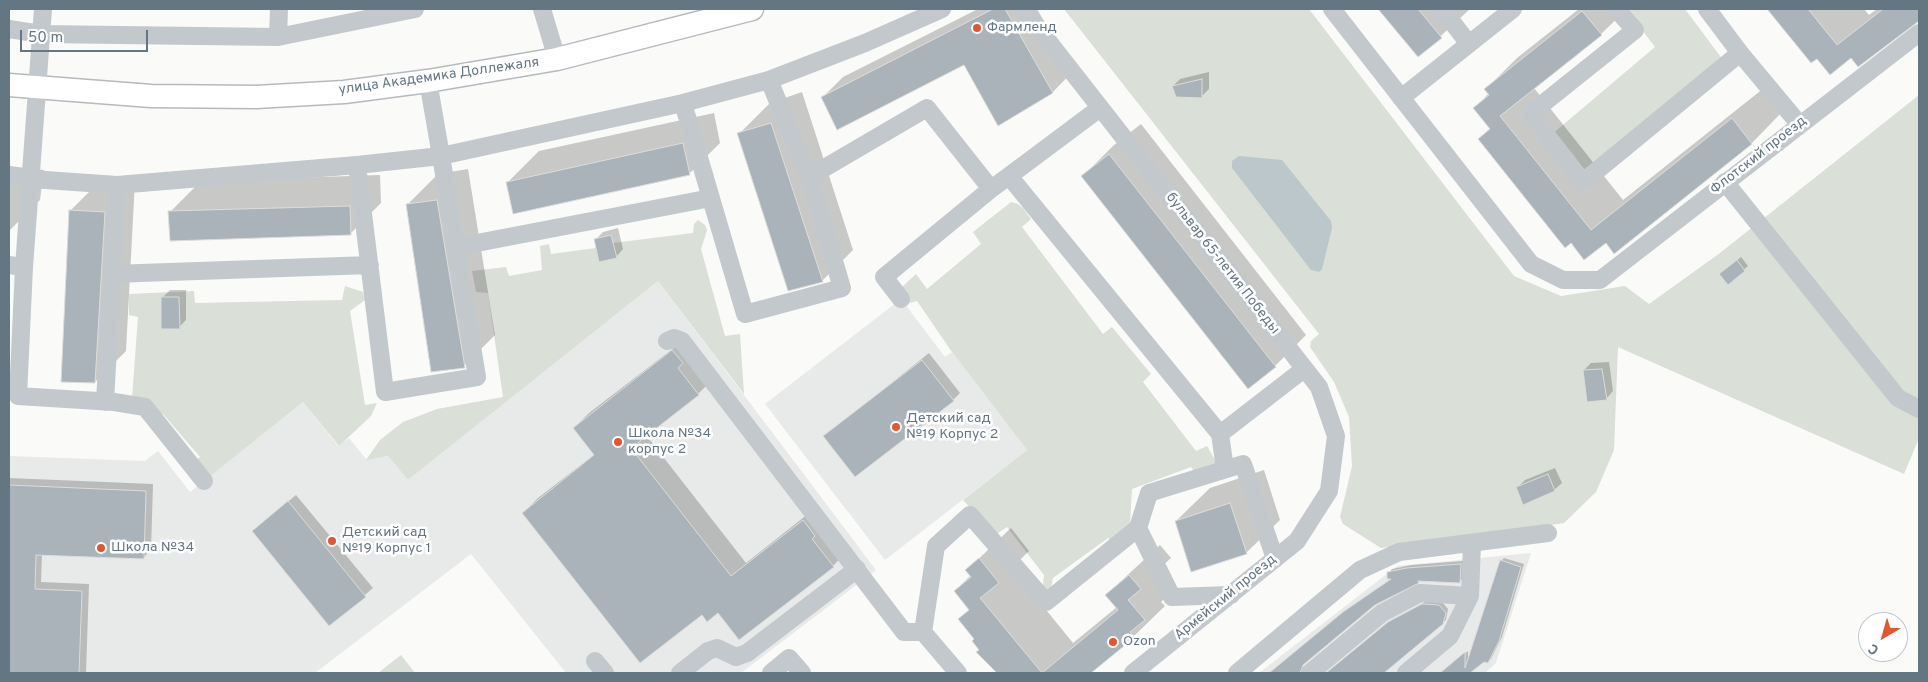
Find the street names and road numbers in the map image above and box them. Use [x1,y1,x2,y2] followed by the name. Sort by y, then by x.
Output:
[338,55,540,99] street label: улица Академика Доллежаля
[1708,113,1810,199] street label: Флотский проезд
[1162,190,1282,338] street label: бульвар 65-летия Победы
[1172,552,1280,644] street label: Армейский проезд

